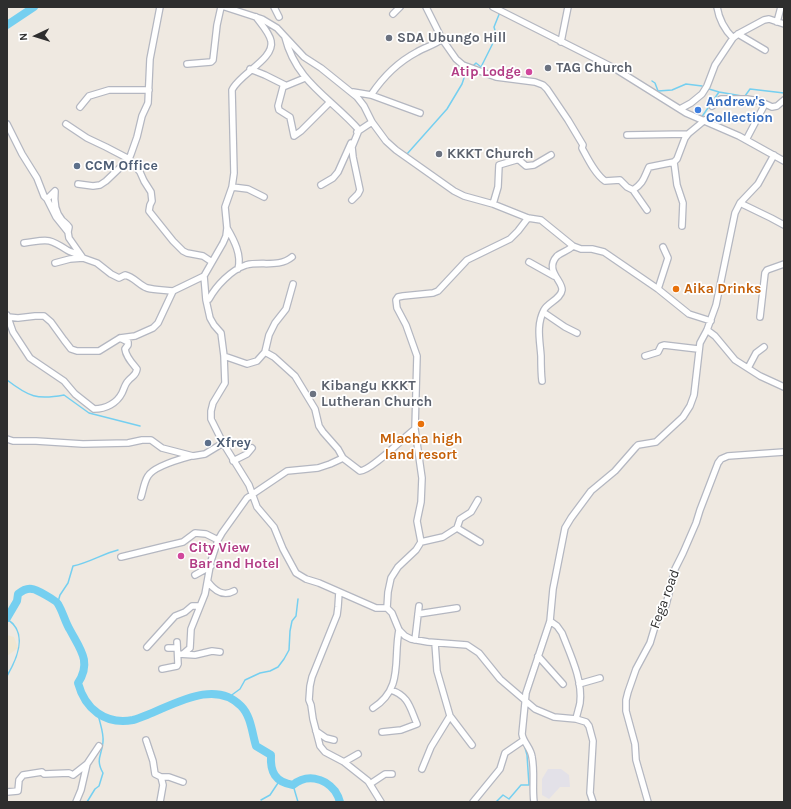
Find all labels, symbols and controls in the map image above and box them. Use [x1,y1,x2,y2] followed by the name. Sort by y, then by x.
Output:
[16,16,56,56] north arrow
[397,30,506,46] place label: SDA Ubungo Hill
[17,32,30,41] text: N
[384,33,394,43] marker: SDA Ubungo Hill
[556,60,633,76] place label: TAG Church
[543,63,553,73] marker: TAG Church
[451,64,521,80] place label: Atip Lodge
[524,67,534,77] marker: Atip Lodge
[706,94,773,126] place label: Andrew's Collection
[693,105,703,115] marker: Andrew's Collection
[447,146,533,162] place label: KKKT Church
[434,149,444,159] marker: KKKT Church
[85,158,158,174] place label: CCM Office
[72,161,82,171] marker: CCM Office
[684,281,761,297] place label: Aika Drinks
[671,284,681,294] marker: Aika Drinks
[321,378,432,410] place label: Kibangu KKKT Lutheran Church
[308,389,318,399] marker: Kibangu KKKT Lutheran Church
[416,419,426,429] marker: Mlacha high land resort
[380,431,462,464] place label: Mlacha high land resort
[216,435,251,451] place label: Xfrey
[203,438,213,448] marker: Xfrey
[189,540,279,572] place label: City View Bar and Hotel
[176,551,186,561] marker: City View Bar and Hotel
[647,567,683,631] street label: Fega road

